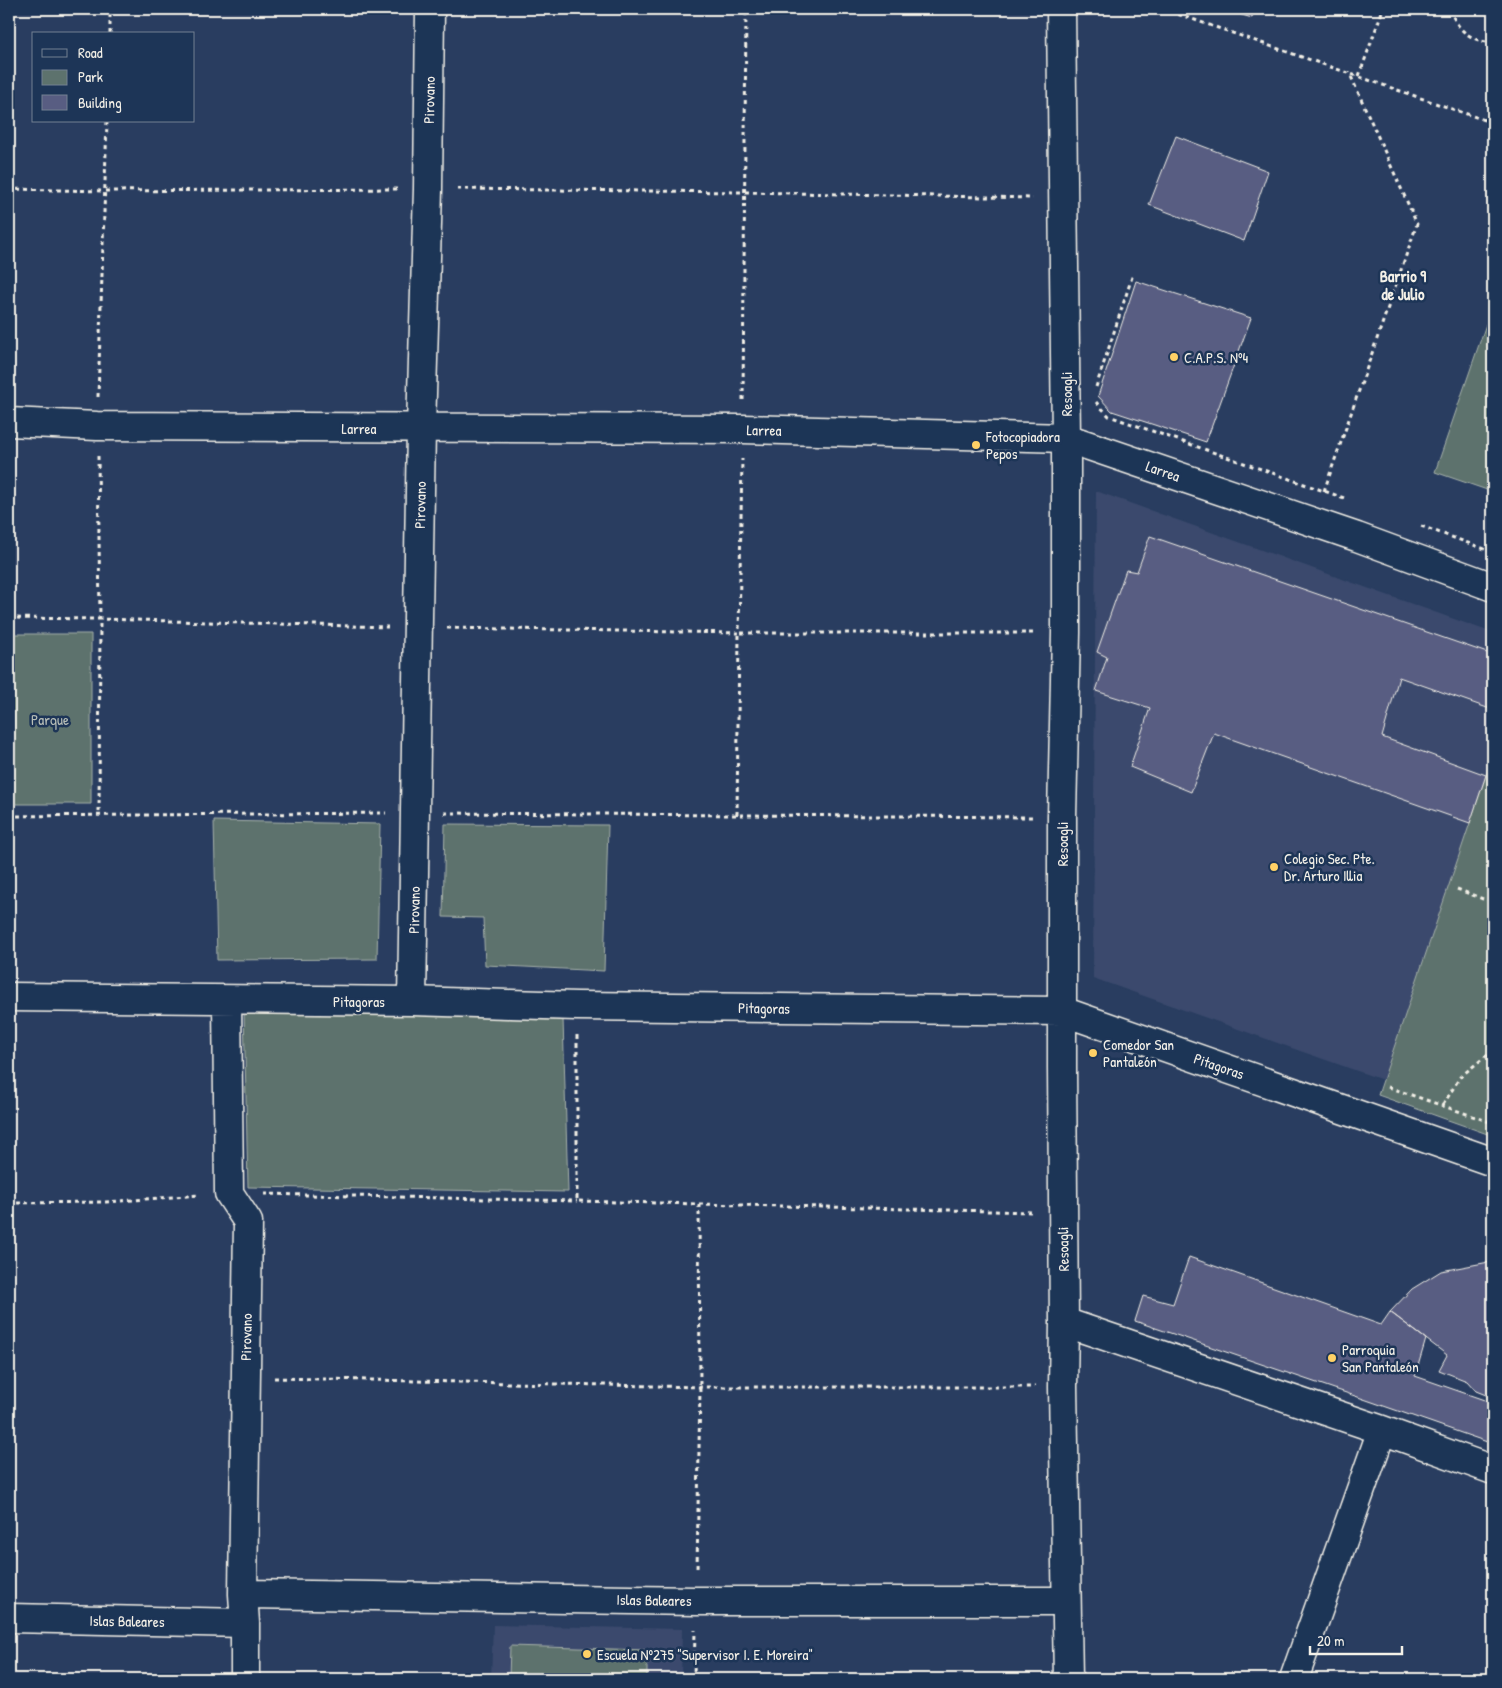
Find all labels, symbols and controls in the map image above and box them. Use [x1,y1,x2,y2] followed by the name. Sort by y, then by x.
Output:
[32,32,195,122] legend
[78,42,103,63] text: Road
[78,66,103,87] text: Park
[418,76,440,124] street label: Pirovano
[78,92,122,113] text: Building
[1380,265,1426,305] district label: Barrio 9 de Julio
[1184,347,1248,368] place label: C.A.P.S. Nº4
[1168,351,1180,363] marker: C.A.P.S. Nº4
[1056,372,1077,416] street label: Resoagli
[342,418,377,439] street label: Larrea
[746,419,782,441] street label: Larrea
[985,426,1060,464] place label: Fotocopiadora Pepos
[970,439,982,451] marker: Fotocopiadora Pepos
[1143,455,1183,487] street label: Larrea
[409,481,431,529] street label: Pirovano
[31,709,69,730] park label: Parque
[1052,822,1073,866] street label: Resoagli
[1284,848,1375,886] place label: Colegio Sec. Pte. Dr. Arturo Illia
[1268,861,1280,873] marker: Colegio Sec. Pte. Dr. Arturo Illia
[403,886,425,934] street label: Pirovano
[333,991,385,1012] street label: Pitagoras
[738,997,790,1019] street label: Pitagoras
[1103,1034,1174,1072] place label: Comedor San Pantaleón
[1087,1047,1099,1059] marker: Comedor San Pantaleón
[1191,1048,1247,1084] street label: Pitagoras
[1052,1227,1074,1271] street label: Resoagli
[235,1313,257,1361] street label: Pirovano
[1342,1339,1419,1377] place label: Parroquia San Pantaleón
[1326,1352,1338,1364] marker: Parroquia San Pantaleón
[616,1589,692,1611] street label: Islas Baleares
[89,1610,165,1632] street label: Islas Baleares
[1310,1623,1402,1655] scale bar
[1317,1630,1344,1651] text: 20 m
[597,1644,813,1665] place label: Escuela Nº275 "Supervisor I. E. Moreira"
[581,1648,593,1660] marker: Escuela Nº275 "Supervisor I. E. Moreira"

